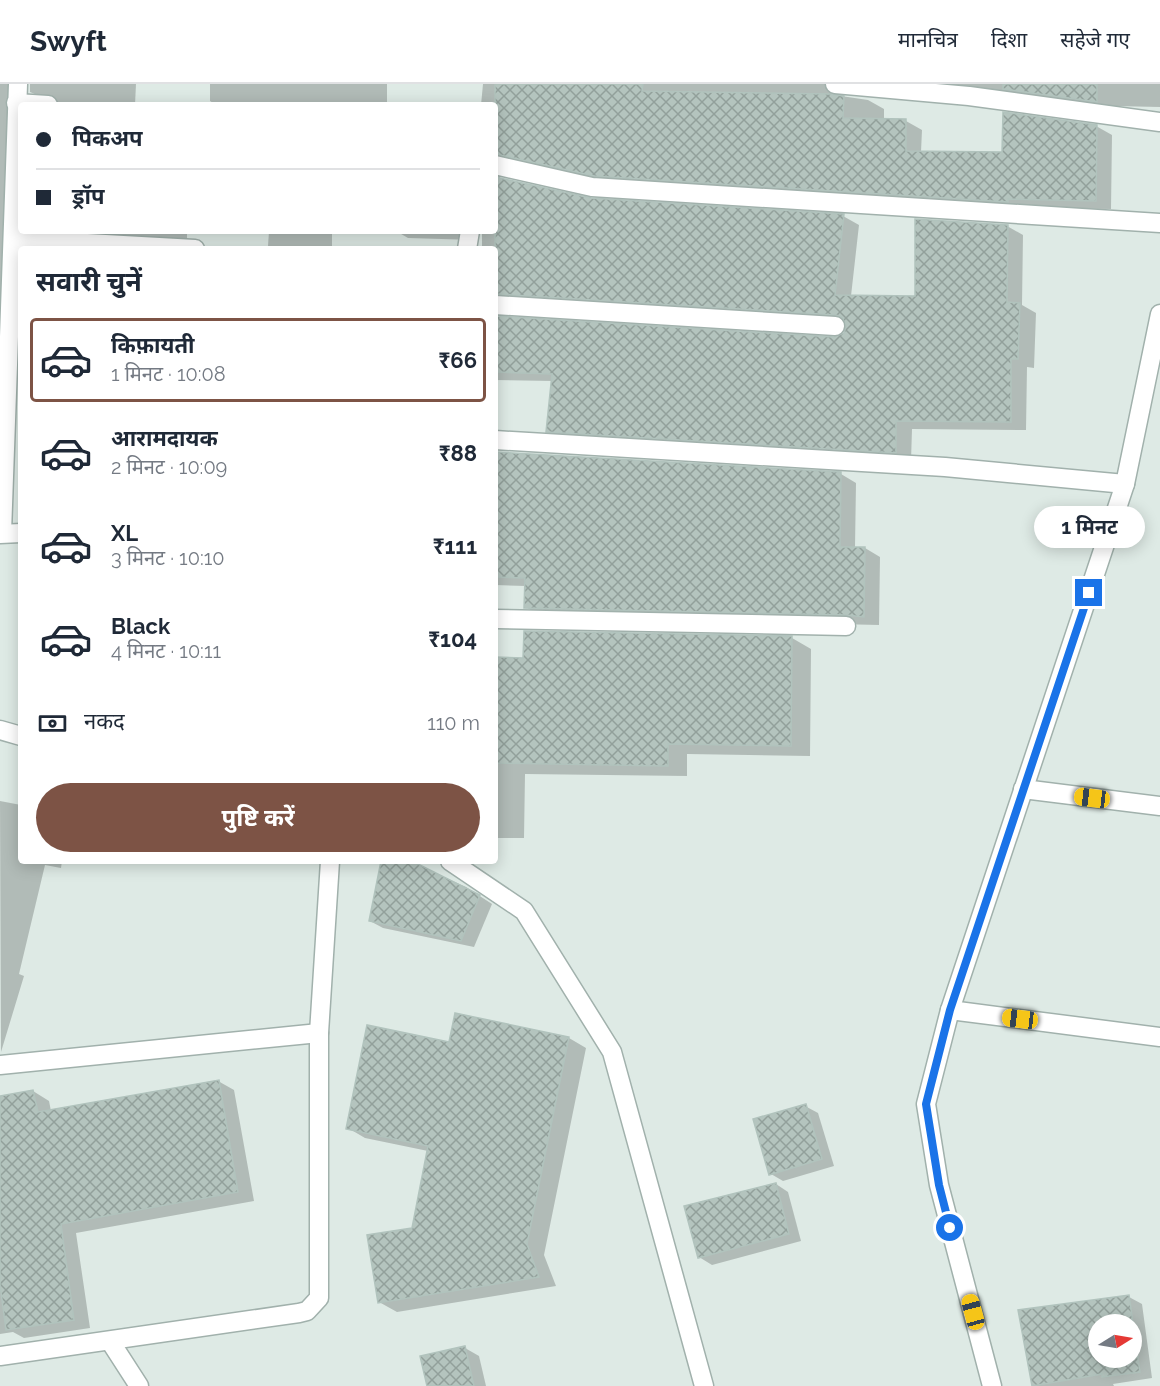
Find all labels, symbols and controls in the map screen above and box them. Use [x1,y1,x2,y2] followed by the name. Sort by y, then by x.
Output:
[30,25,107,58] text: Swyft
[898,27,958,52] text: मानचित्र
[991,27,1027,52] text: दिशा
[1060,27,1130,52] text: सहेजे गए
[72,125,143,151] text: पिकअप
[72,183,105,209] text: ड्रॉप
[36,266,142,297] text: सवारी चुनें
[111,332,195,358] text: किफ़ायती
[39,333,93,387] icon: car
[439,347,477,373] text: ₹66
[111,362,226,386] text: 1 मिनट · 10:08
[111,425,218,451] text: आरामदायक
[39,426,93,480] icon: car
[439,440,477,466] text: ₹88
[111,455,227,479] text: 2 मिनट · 10:09
[1034,506,1144,548] callout: 1 मिनट
[1061,515,1118,539] text: 1 मिनट
[39,519,93,573] icon: car
[111,520,138,546] text: XL
[433,533,477,559] text: ₹111
[111,546,224,570] text: 3 मिनट · 10:10
[1075,579,1102,606] route end
[39,612,93,666] icon: car
[111,613,170,639] text: Black
[428,626,477,652] text: ₹104
[111,639,221,663] text: 4 मिनट · 10:11
[36,707,69,740] icon: cash
[84,708,125,734] text: नकद
[427,711,480,735] text: 110 m
[36,783,480,852] button: पुष्टि करें
[1073,787,1111,809] car
[1001,1008,1039,1030] car
[936,1214,963,1241] route start
[960,1292,986,1332] car
[1088,1314,1142,1368] north arrow
[1088,1314,1142,1368] map controls

